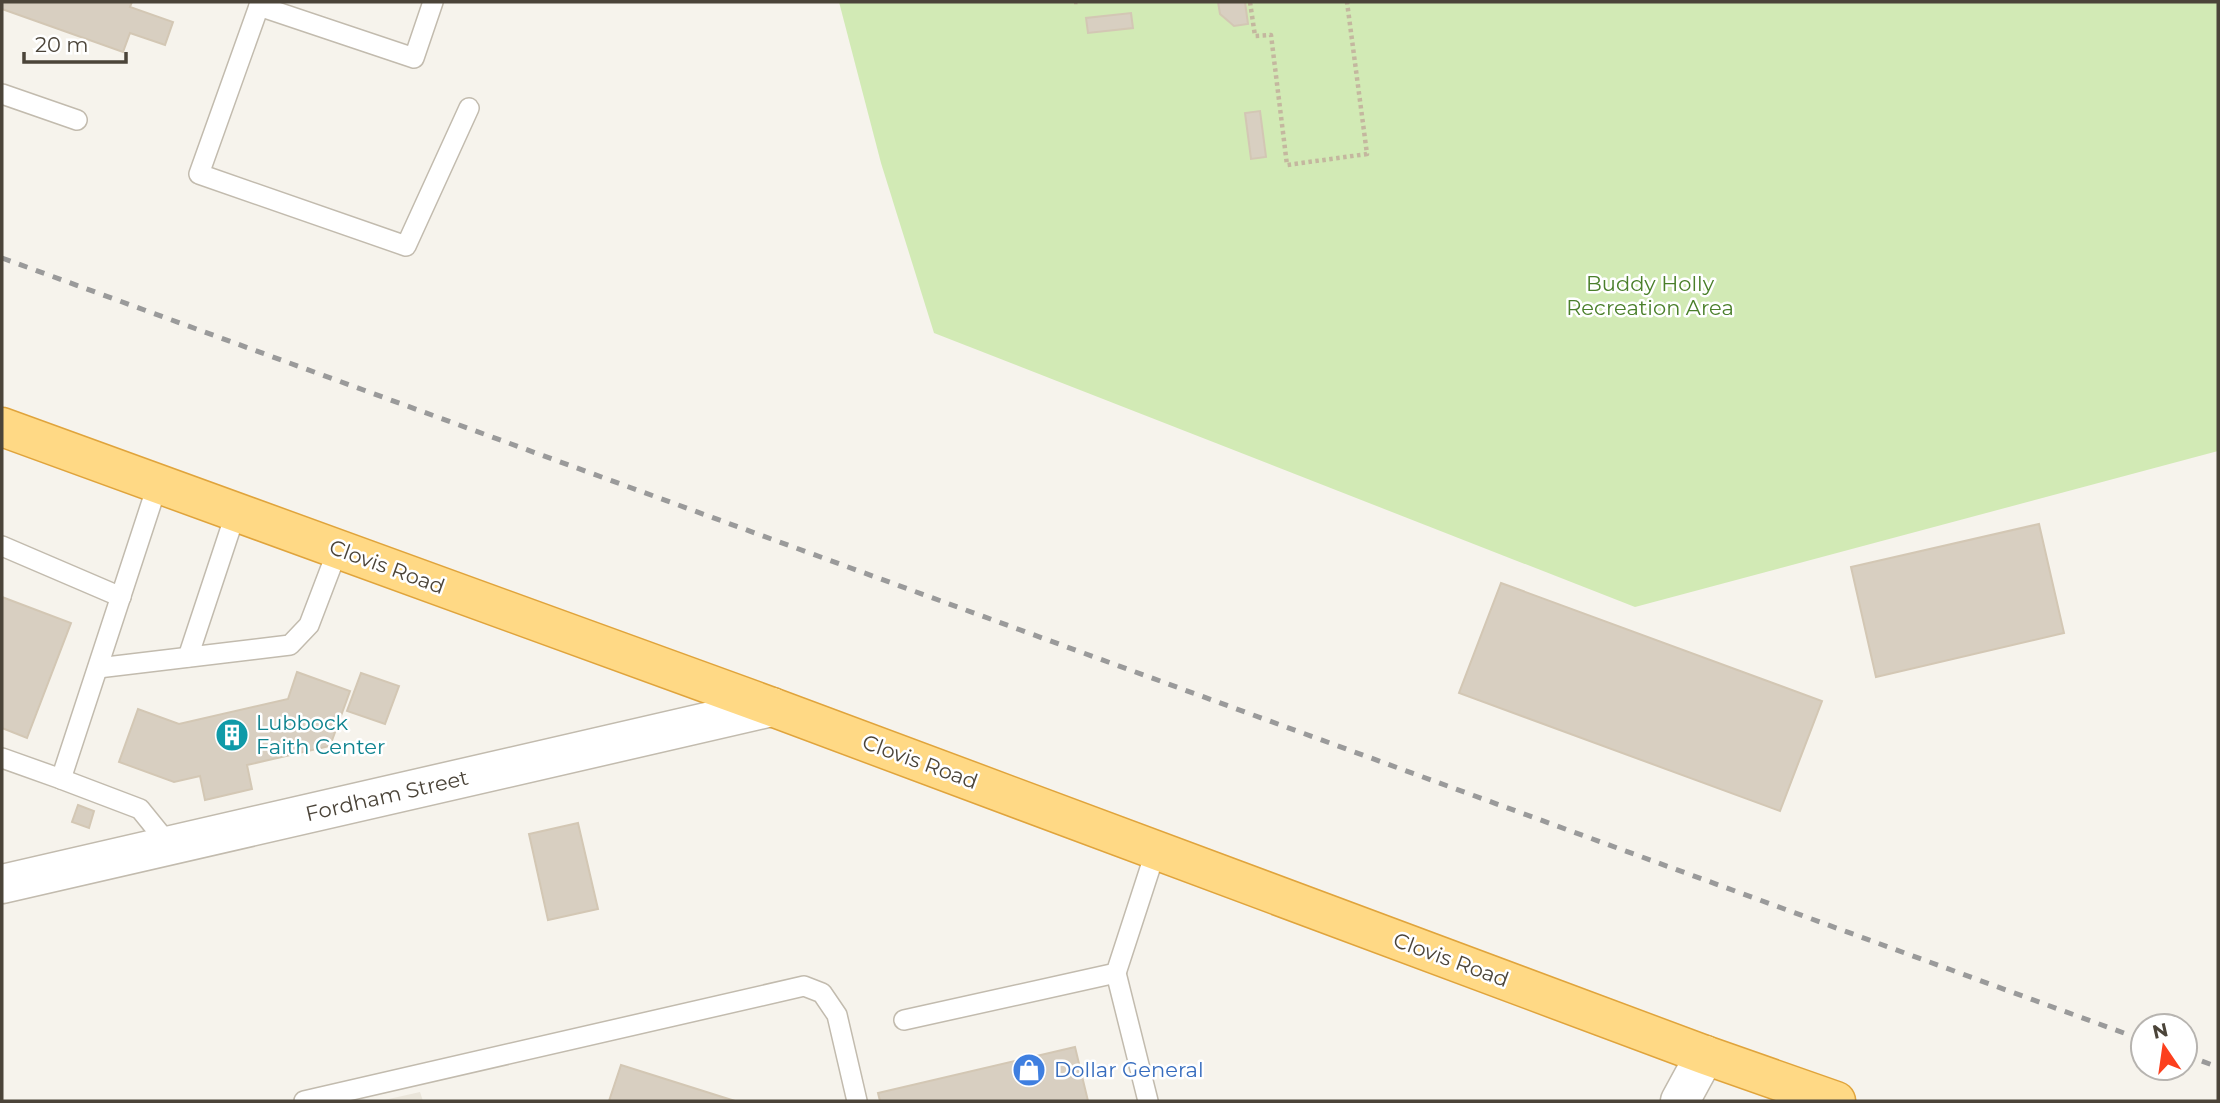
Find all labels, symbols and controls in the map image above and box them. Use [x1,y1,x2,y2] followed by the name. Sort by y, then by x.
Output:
[24,21,126,65] scale bar
[35,32,89,57] text: 20 m
[1566,271,1734,320] park label: Buddy Holly Recreation Area
[326,534,448,599] street label: Clovis Road
[256,710,385,759] place label: Lubbock Faith Center
[213,716,251,754] building icon: Lubbock Faith Center
[859,729,981,794] street label: Clovis Road
[303,765,471,826] street label: Fordham Street
[1390,927,1512,992] street label: Clovis Road
[2129,1012,2199,1082] north arrow
[2150,1018,2170,1044] text: N
[1010,1051,1048,1089] shop icon: Dollar General
[1054,1057,1204,1082] place label: Dollar General

